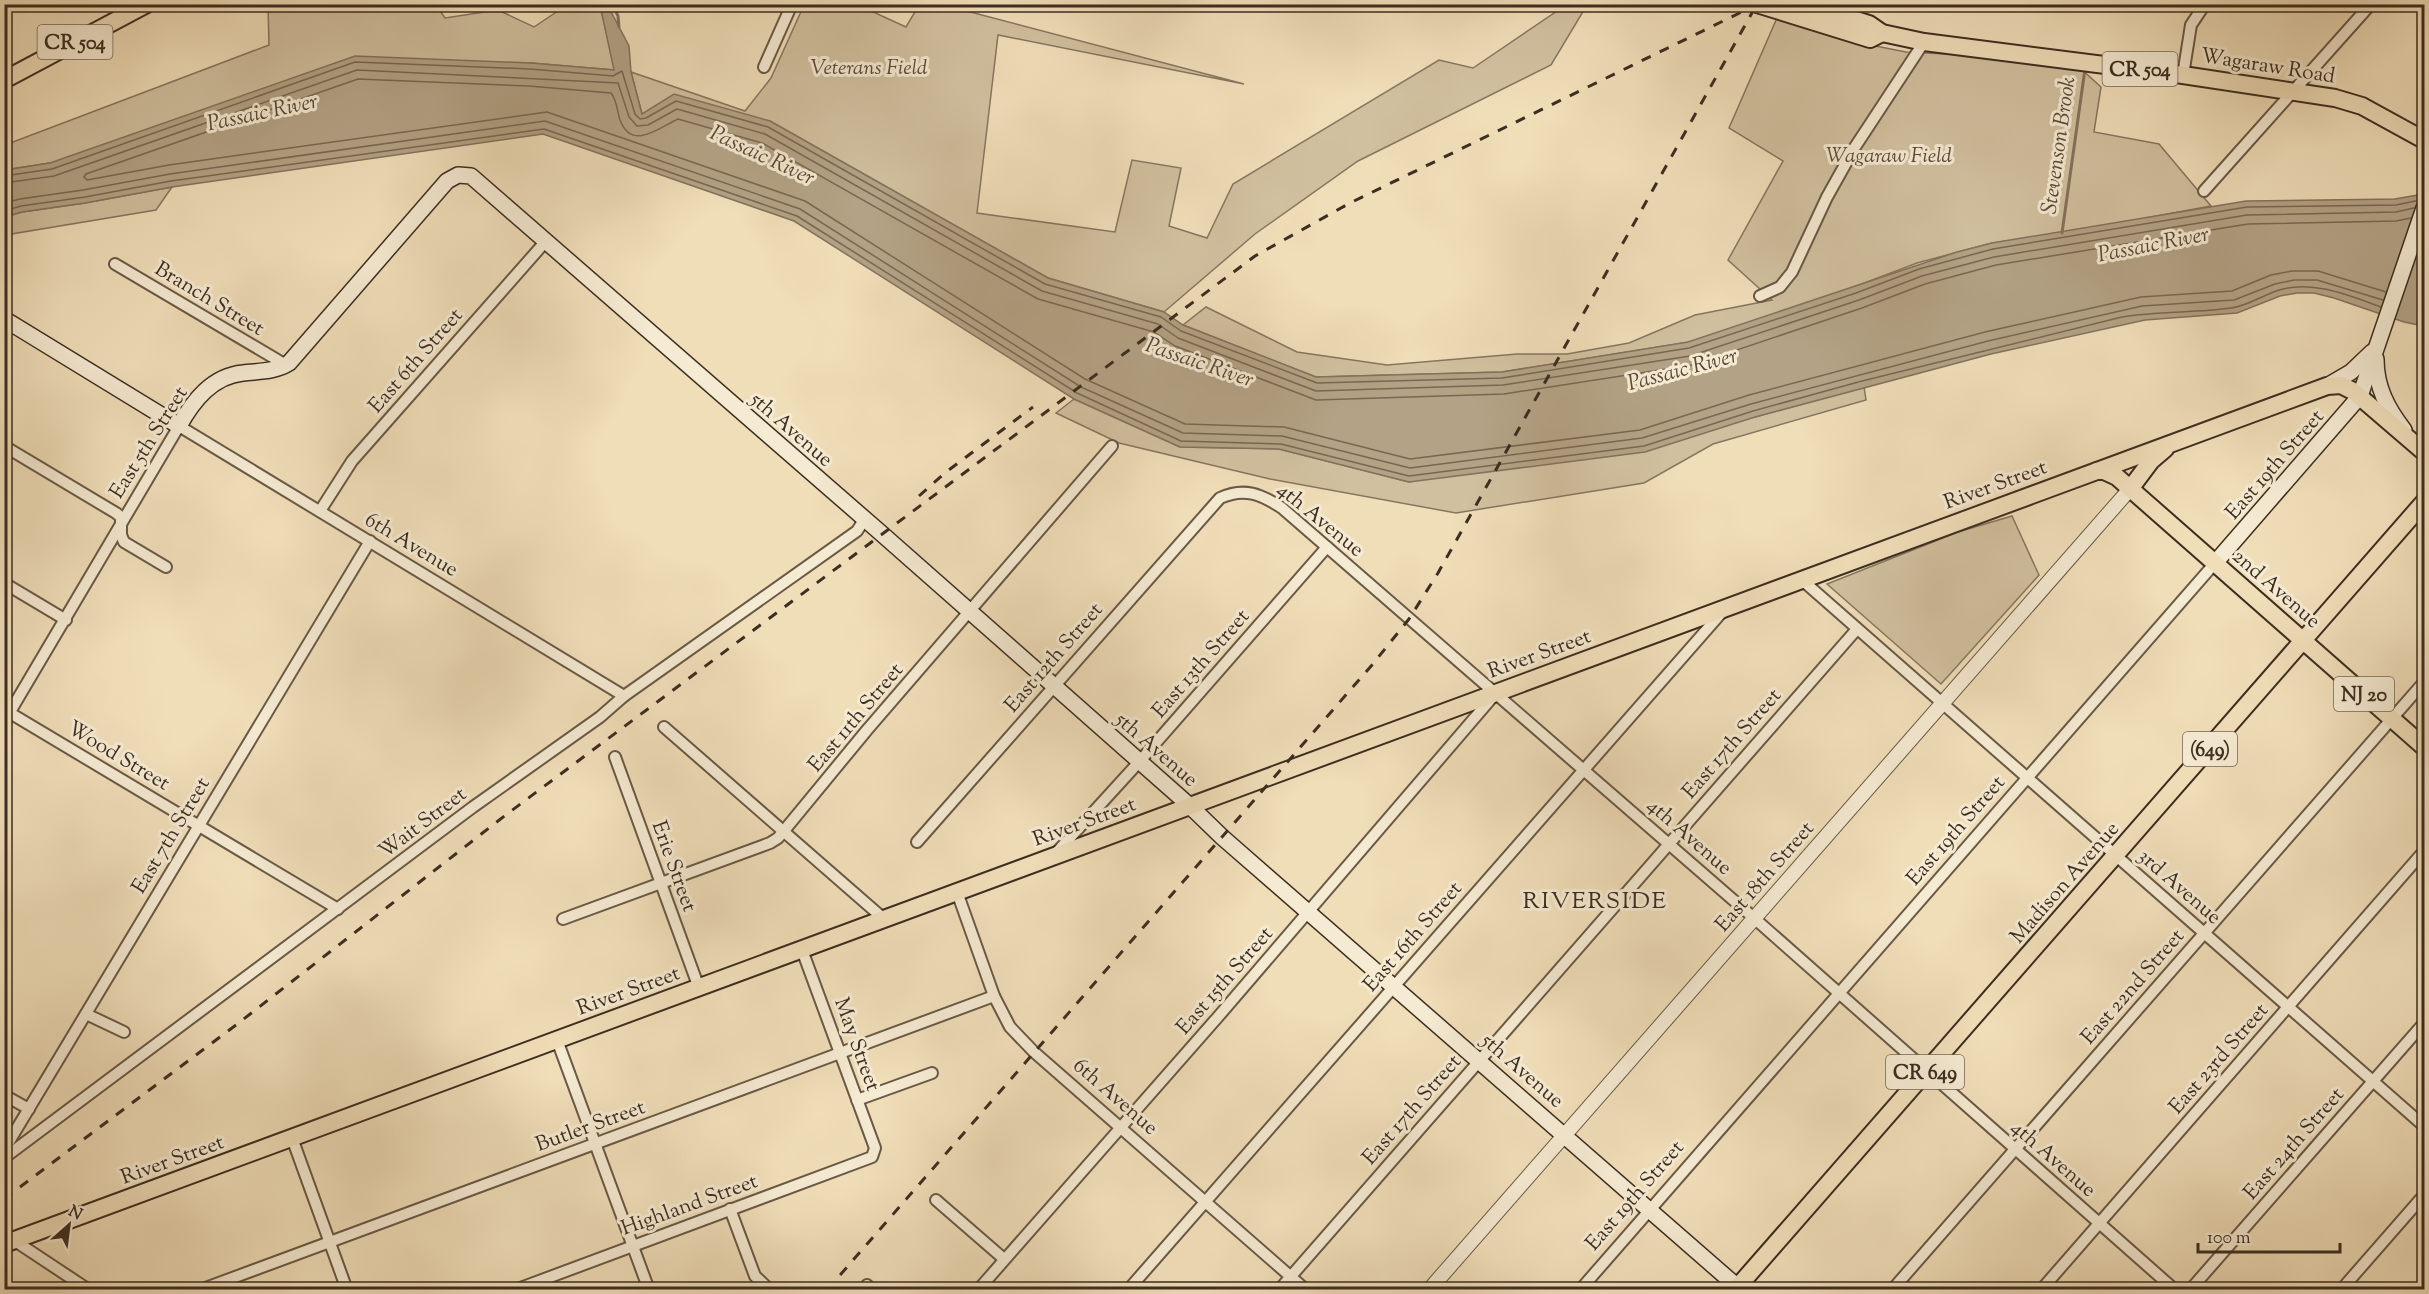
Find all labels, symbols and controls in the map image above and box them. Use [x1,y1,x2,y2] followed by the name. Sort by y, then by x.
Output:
[38,25,112,59] road number: CR 504
[2198,42,2337,92] street label: Wagaraw Road
[2102,52,2178,86] road number: CR 504
[811,54,928,84] park label: Veterans Field
[2035,75,2085,216] water label: Stevenson Brook
[204,87,321,141] water label: Passaic River
[704,118,820,195] water label: Passaic River
[1826,142,1953,172] park label: Wagaraw Field
[2095,219,2212,272] water label: Passaic River
[148,255,270,344] street label: Branch Street
[362,302,471,421] street label: East 6th Street
[1141,330,1258,397] water label: Passaic River
[1624,341,1741,401] water label: Passaic River
[103,381,196,505] street label: East 5th Street
[742,385,839,475] street label: 5th Avenue
[2219,404,2332,527] street label: East 19th Street
[1940,453,2051,518] street label: River Street
[1270,476,1370,565] street label: 4th Avenue
[358,506,463,585] street label: 6th Avenue
[2225,543,2326,636] street label: 2nd Avenue
[998,597,1111,720] street label: East 12th Street
[1146,603,1257,725] street label: East 13th Street
[1484,622,1595,687] street label: River Street
[802,657,911,780] street label: East 11th Street
[2334,677,2394,711] road number: NJ 20
[1676,682,1789,806] street label: East 17th Street
[1107,705,1204,795] street label: 5th Avenue
[61,714,175,799] street label: Wood Street
[2183,732,2237,766] road number: (649)
[1900,770,2013,893] street label: East 19th Street
[125,772,218,900] street label: East 7th Street
[373,780,474,867] street label: Wait Street
[1029,790,1140,855] street label: River Street
[1639,792,1738,883] street label: 4th Avenue
[1709,815,1822,939] street label: East 18th Street
[2004,816,2127,951] street label: Madison Avenue
[643,817,703,916] street label: Erie Street
[2130,843,2227,933] street label: 3rd Avenue
[1357,875,1470,999] street label: East 16th Street
[1522,885,1668,919] district label: RIVERSIDE
[1170,921,1281,1042] street label: East 15th Street
[2075,923,2192,1052] street label: East 22nd Street
[573,959,684,1024] street label: River Street
[825,994,887,1096] street label: May Street
[2163,997,2276,1122] street label: East 23rd Street
[1473,1026,1570,1116] street label: 5th Avenue
[1356,1048,1469,1172] street label: East 17th Street
[1065,1052,1164,1143] street label: 6th Avenue
[1886,1055,1964,1089] road number: CR 649
[2237,1081,2352,1207] street label: East 24th Street
[532,1093,650,1161] street label: Butler Street
[2003,1114,2102,1205] street label: 4th Avenue
[117,1128,228,1193] street label: River Street
[1579,1135,1692,1258] street label: East 19th Street
[617,1167,762,1244] street label: Highland Street
[39,1195,99,1255] north arrow
[64,1201,86,1227] text: N
[2198,1216,2340,1254] scale bar
[2207,1226,2251,1252] text: 100 m

